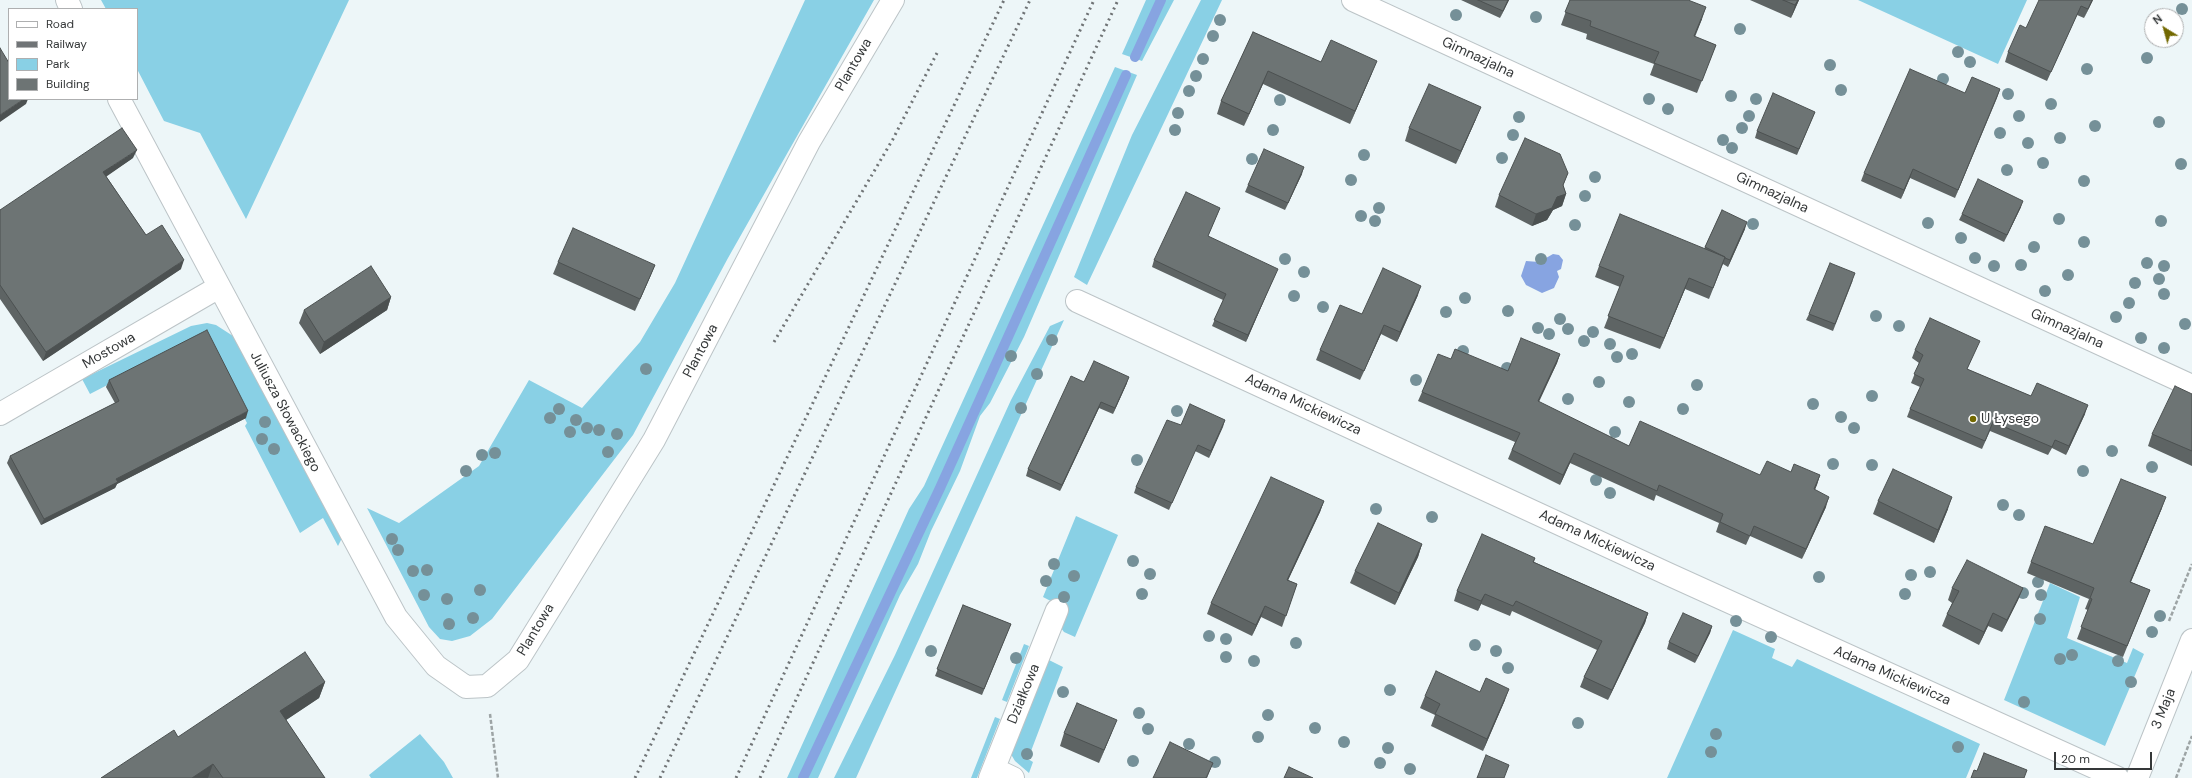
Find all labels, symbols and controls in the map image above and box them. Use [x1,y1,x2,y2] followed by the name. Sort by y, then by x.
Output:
[8,8,138,100] legend
[2144,8,2184,48] north arrow
[2150,11,2165,27] text: N
[46,16,74,32] text: Road
[1439,34,1517,82] street label: Gimnazjalna
[46,36,87,52] text: Railway
[832,36,876,94] street label: Plantowa
[46,56,70,72] text: Park
[46,76,90,92] text: Building
[1733,169,1811,217] street label: Gimnazjalna
[2028,305,2106,353] street label: Gimnazjalna
[680,321,722,381] street label: Plantowa
[80,329,138,373] street label: Mostowa
[246,349,324,475] street label: Juliusza Słowackiego
[1242,371,1364,439] street label: Adama Mickiewicza
[1981,411,2039,427] place label: U Łysego
[1968,414,1978,424] marker: U Łysego
[1536,507,1658,575] street label: Adama Mickiewicza
[514,601,558,659] street label: Plantowa
[1831,643,1953,709] street label: Adama Mickiewicza
[1004,662,1044,726] street label: Działkowa
[2148,686,2180,732] street label: 3 Maja
[2056,744,2154,770] scale bar
[2061,751,2090,767] text: 20 m

